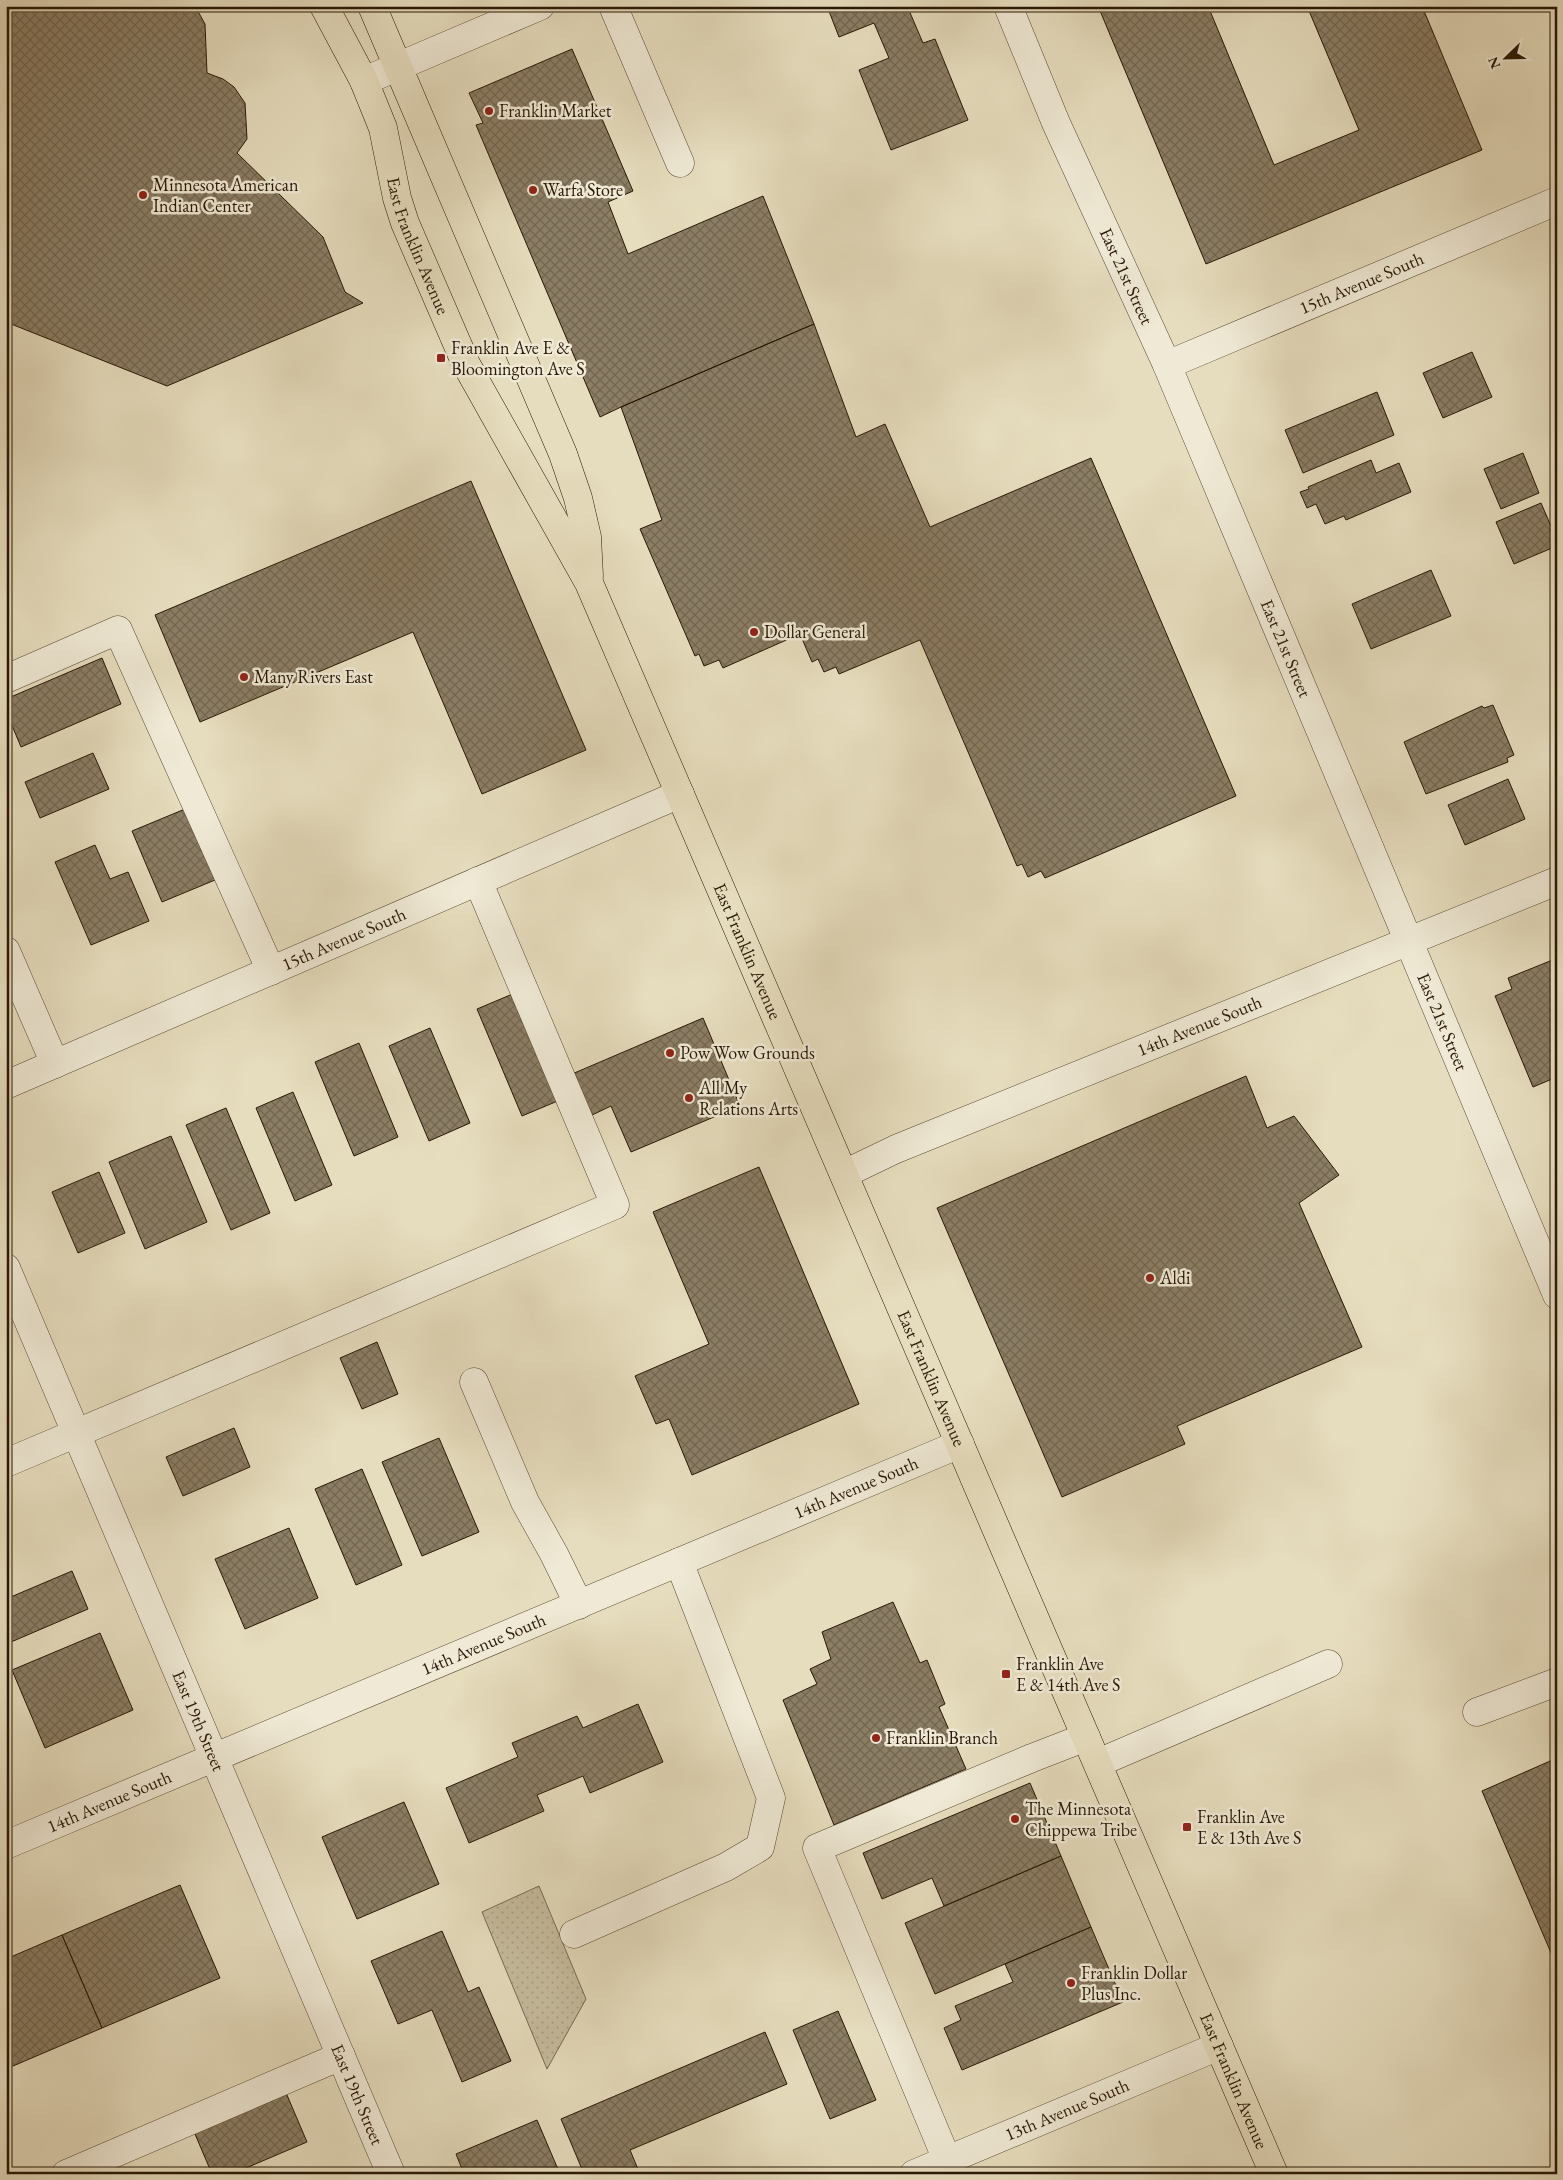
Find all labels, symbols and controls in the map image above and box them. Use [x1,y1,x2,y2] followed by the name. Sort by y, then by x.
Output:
[1480,32,1530,82] north arrow
[1483,54,1505,72] text: N
[499,99,612,122] place label: Franklin Market
[483,105,495,117] marker: Franklin Market
[153,173,299,217] place label: Minnesota American Indian Center
[382,175,455,318] street label: East Franklin Avenue
[543,178,623,201] place label: Warfa Store
[527,184,539,196] marker: Warfa Store
[137,189,149,201] marker: Minnesota American Indian Center
[1095,224,1159,328] street label: East 21st Street
[1296,246,1427,319] street label: 15th Avenue South
[451,336,585,380] place label: Franklin Ave E & Bloomington Ave S
[435,352,447,364] marker: Franklin Ave E & Bloomington Ave S
[1256,596,1317,701] street label: East 21st Street
[764,620,866,643] place label: Dollar General
[748,626,760,638] marker: Dollar General
[254,665,373,688] place label: Many Rivers East
[238,671,250,683] marker: Many Rivers East
[709,879,787,1023] street label: East Franklin Avenue
[278,902,409,976] street label: 15th Avenue South
[1412,969,1474,1074] street label: East 21st Street
[1133,990,1265,1061] street label: 14th Avenue South
[680,1041,815,1064] place label: Pow Wow Grounds
[664,1047,676,1059] marker: Pow Wow Grounds
[698,1076,798,1120] place label: All My Relations Arts
[683,1092,695,1104] marker: All My Relations Arts
[1159,1266,1191,1289] place label: Aldi
[1144,1272,1156,1284] marker: Aldi
[892,1307,971,1450] street label: East Franklin Avenue
[790,1451,921,1524] street label: 14th Avenue South
[418,1607,549,1680] street label: 14th Avenue South
[1016,1652,1120,1696] place label: Franklin Ave E & 14th Ave S
[167,1667,231,1775] street label: East 19th Street
[1000,1668,1012,1680] marker: Franklin Ave E & 14th Ave S
[886,1726,998,1749] place label: Franklin Branch
[870,1732,882,1744] marker: Franklin Branch
[43,1765,175,1837] street label: 14th Avenue South
[1025,1797,1137,1841] place label: The Minnesota Chippewa Tribe
[1197,1805,1301,1849] place label: Franklin Ave E & 13th Ave S
[1009,1813,1021,1825] marker: The Minnesota Chippewa Tribe
[1181,1821,1193,1833] marker: Franklin Ave E & 13th Ave S
[1081,1961,1187,2005] place label: Franklin Dollar Plus Inc.
[1065,1977,1077,1989] marker: Franklin Dollar Plus Inc.
[1195,2009,1274,2152] street label: East Franklin Avenue
[326,2040,389,2149] street label: East 19th Street
[1001,2073,1133,2146] street label: 13th Avenue South

